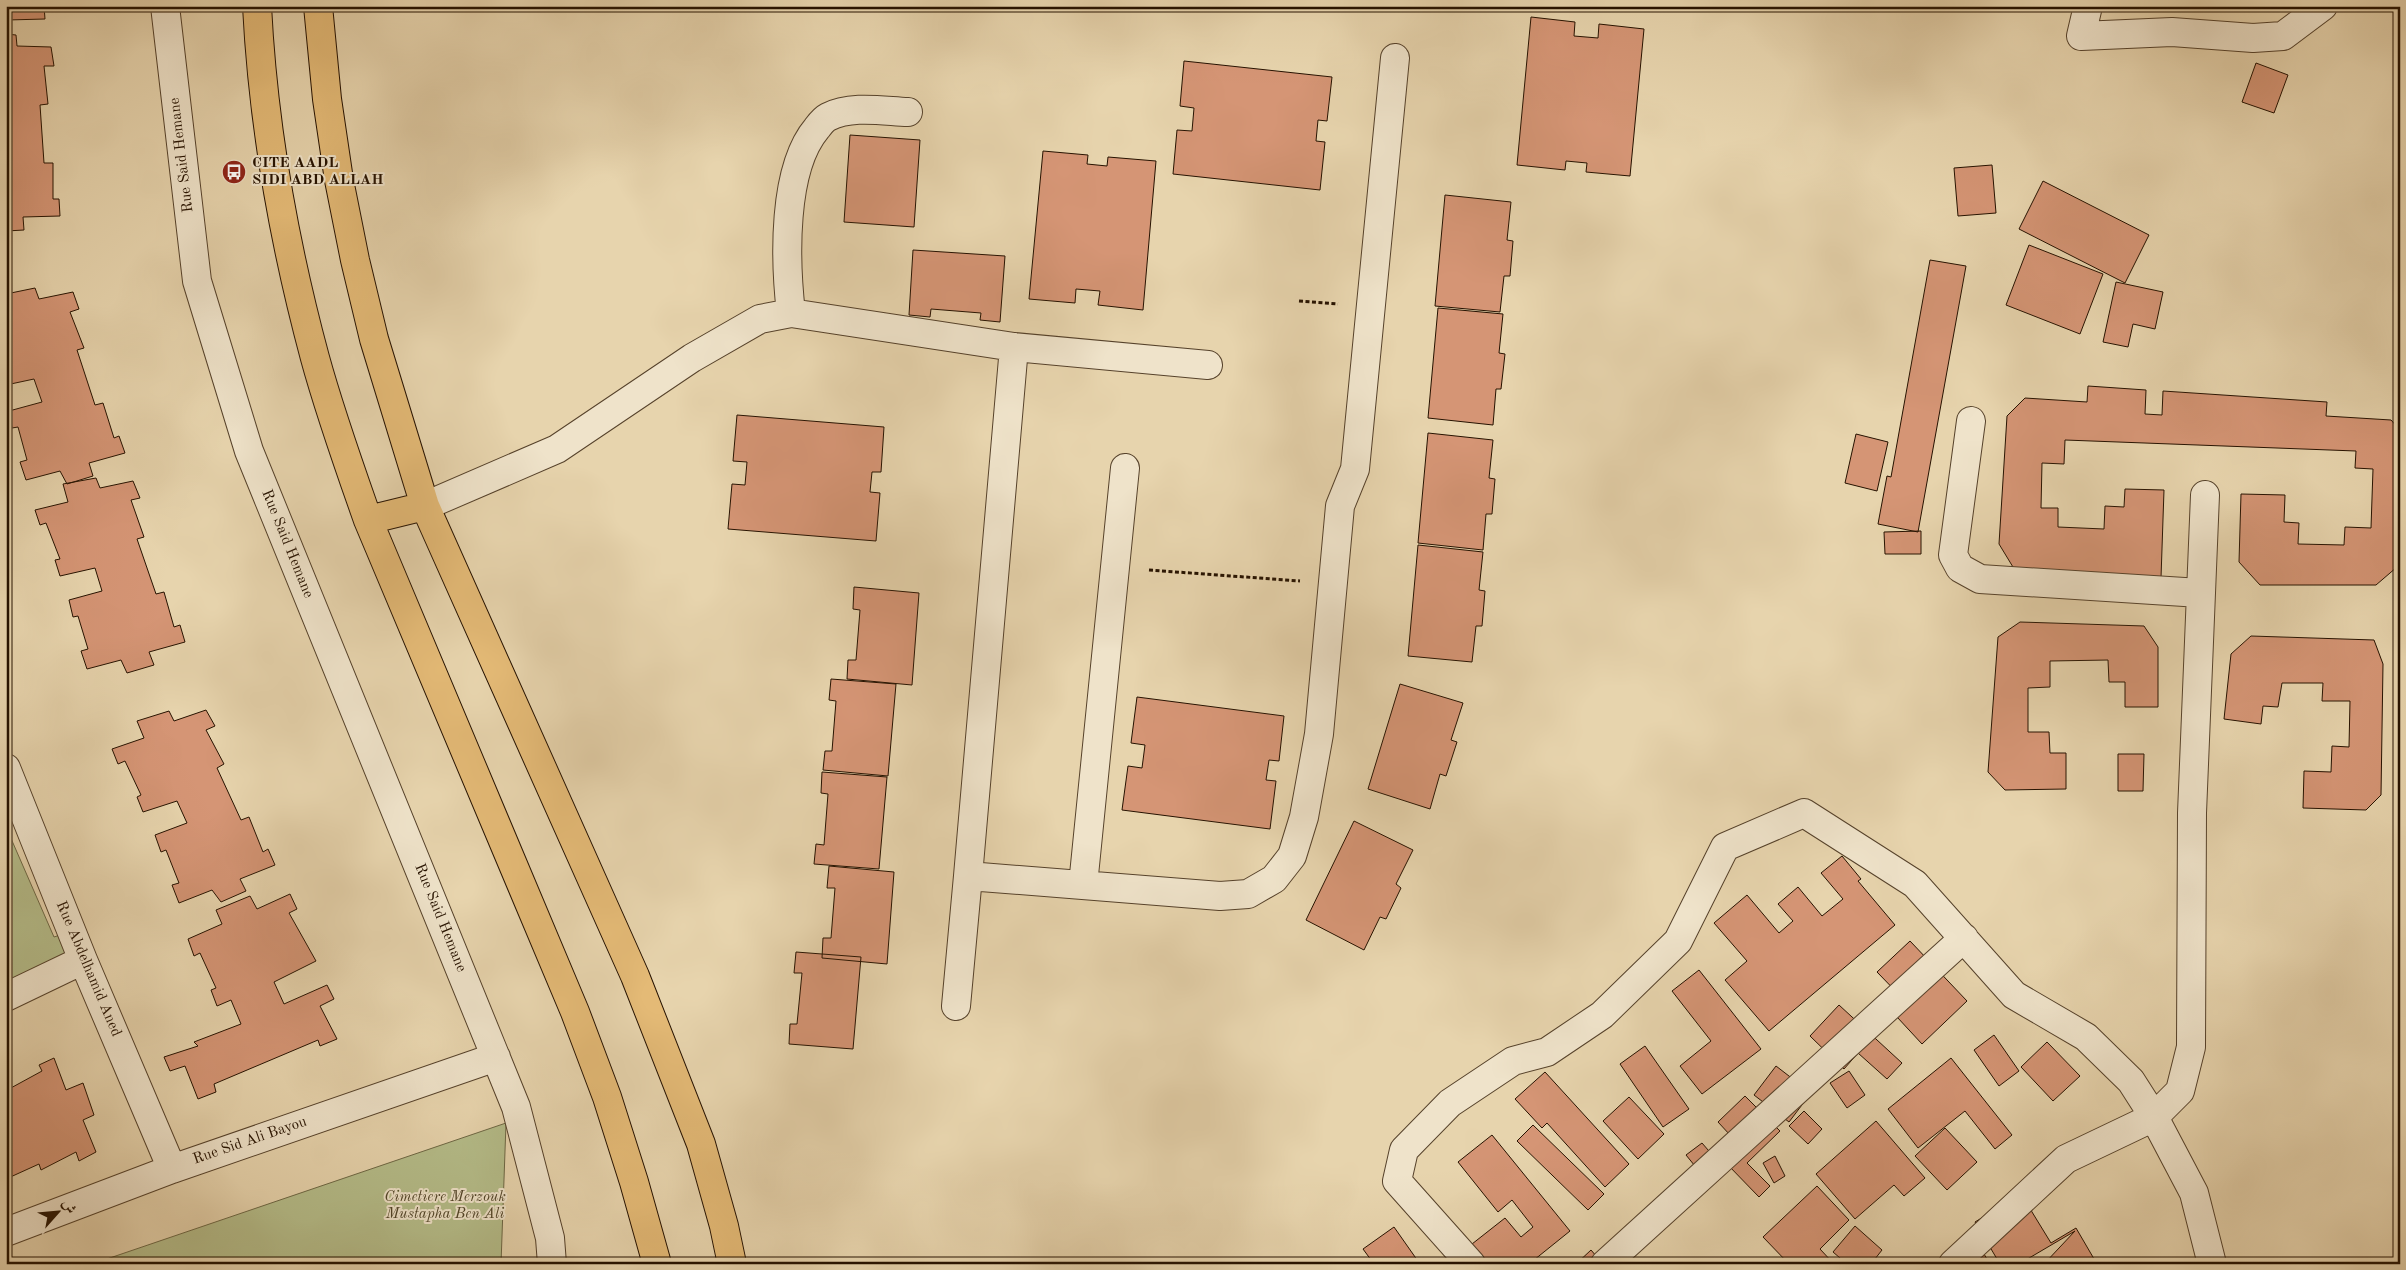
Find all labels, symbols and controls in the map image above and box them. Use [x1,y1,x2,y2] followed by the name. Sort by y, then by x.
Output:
[167,97,196,213] street label: Rue Said Hemane
[252,156,384,188] place label: CITE AADL SIDI ABD ALLAH
[221,159,247,185] bus stop icon: CITE AADL SIDI ABD ALLAH
[258,488,316,601] street label: Rue Said Hemane
[411,862,469,975] street label: Rue Said Hemane
[53,899,123,1039] street label: Rue Abdelhamid Aned
[191,1115,309,1167] street label: Rue Sid Ali Bayou
[32,1188,82,1238] north arrow
[384,1190,506,1222] park label: Cimetiere Merzouk Mustapha Ben Ali
[59,1197,78,1216] text: ش

